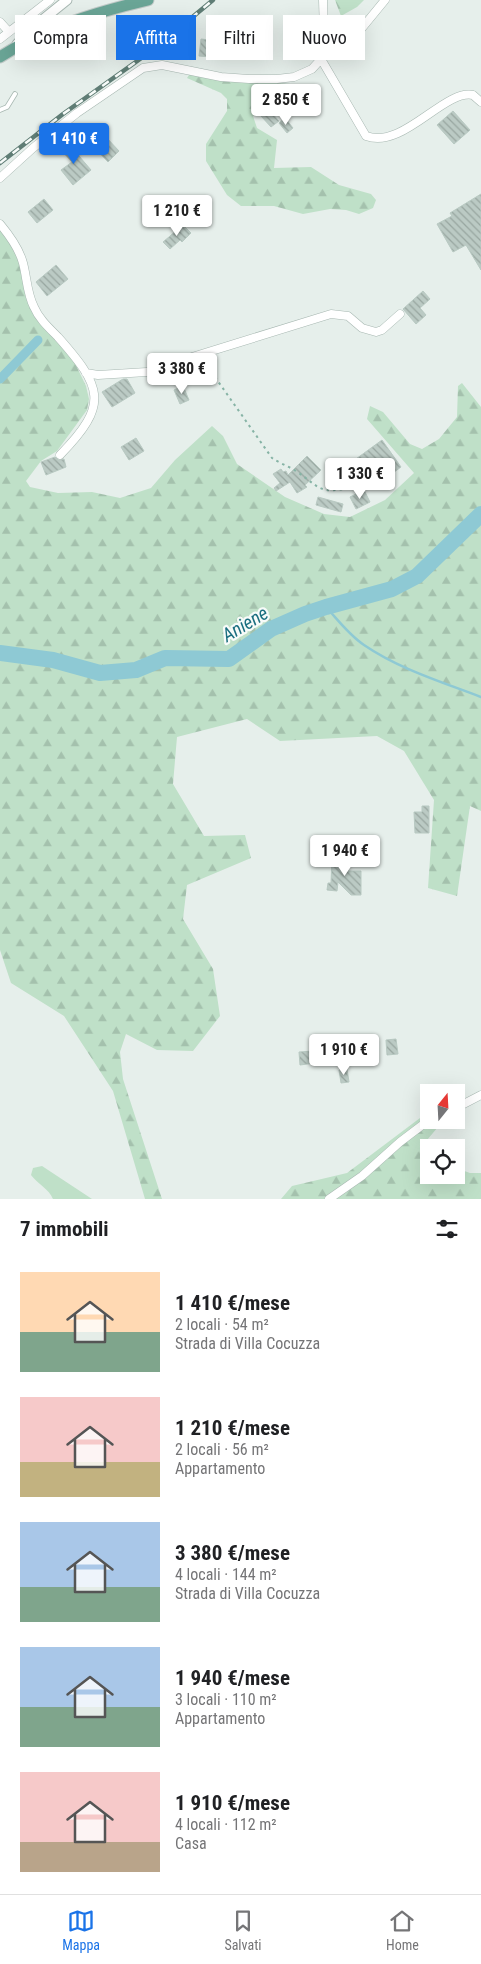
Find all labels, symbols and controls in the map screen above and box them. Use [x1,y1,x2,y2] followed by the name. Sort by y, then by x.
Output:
[15,15,106,60] chip: Compra
[116,15,196,60] chip: Affitta
[206,15,273,60] chip: Filtri
[283,15,365,60] chip: Nuovo
[240,84,332,126] pin: 2 850 €
[262,90,310,109] text: 2 850 €
[28,122,120,165] pin: 1 410 €
[50,129,98,148] text: 1 410 €
[131,194,223,237] pin: 1 210 €
[153,201,201,220] text: 1 210 €
[136,352,228,395] pin: 3 380 €
[158,359,206,378] text: 3 380 €
[314,458,406,500] pin: 1 330 €
[336,464,384,483] text: 1 330 €
[217,601,272,647] water label: Aniene
[299,834,391,877] pin: 1 940 €
[321,841,369,860] text: 1 940 €
[298,1034,390,1076] pin: 1 910 €
[320,1040,368,1059] text: 1 910 €
[420,1084,465,1129] north arrow
[420,1084,465,1184] map controls
[420,1139,465,1184] button: locate
[433,1215,461,1243] icon: filters
[20,1217,109,1241] text: 7 immobili
[175,1291,290,1315] text: 1 410 €/mese
[60,1292,120,1352] icon: home
[175,1315,269,1334] text: 2 locali · 54 m²
[175,1334,320,1353] text: Strada di Villa Cocuzza
[175,1416,290,1440] text: 1 210 €/mese
[60,1417,120,1477] icon: home
[175,1440,269,1459] text: 2 locali · 56 m²
[175,1459,265,1478] text: Appartamento
[175,1541,290,1565] text: 3 380 €/mese
[60,1542,120,1602] icon: home
[175,1565,277,1584] text: 4 locali · 144 m²
[175,1584,320,1603] text: Strada di Villa Cocuzza
[175,1666,290,1690] text: 1 940 €/mese
[60,1667,120,1727] icon: home
[175,1690,277,1709] text: 3 locali · 110 m²
[175,1709,265,1728] text: Appartamento
[175,1791,290,1815] text: 1 910 €/mese
[60,1792,120,1852] icon: home
[175,1815,277,1834] text: 4 locali · 112 m²
[175,1834,207,1853] text: Casa
[62,1907,100,1953] tab: Mappa
[224,1907,262,1953] tab: Salvati
[386,1907,419,1953] tab: Home

